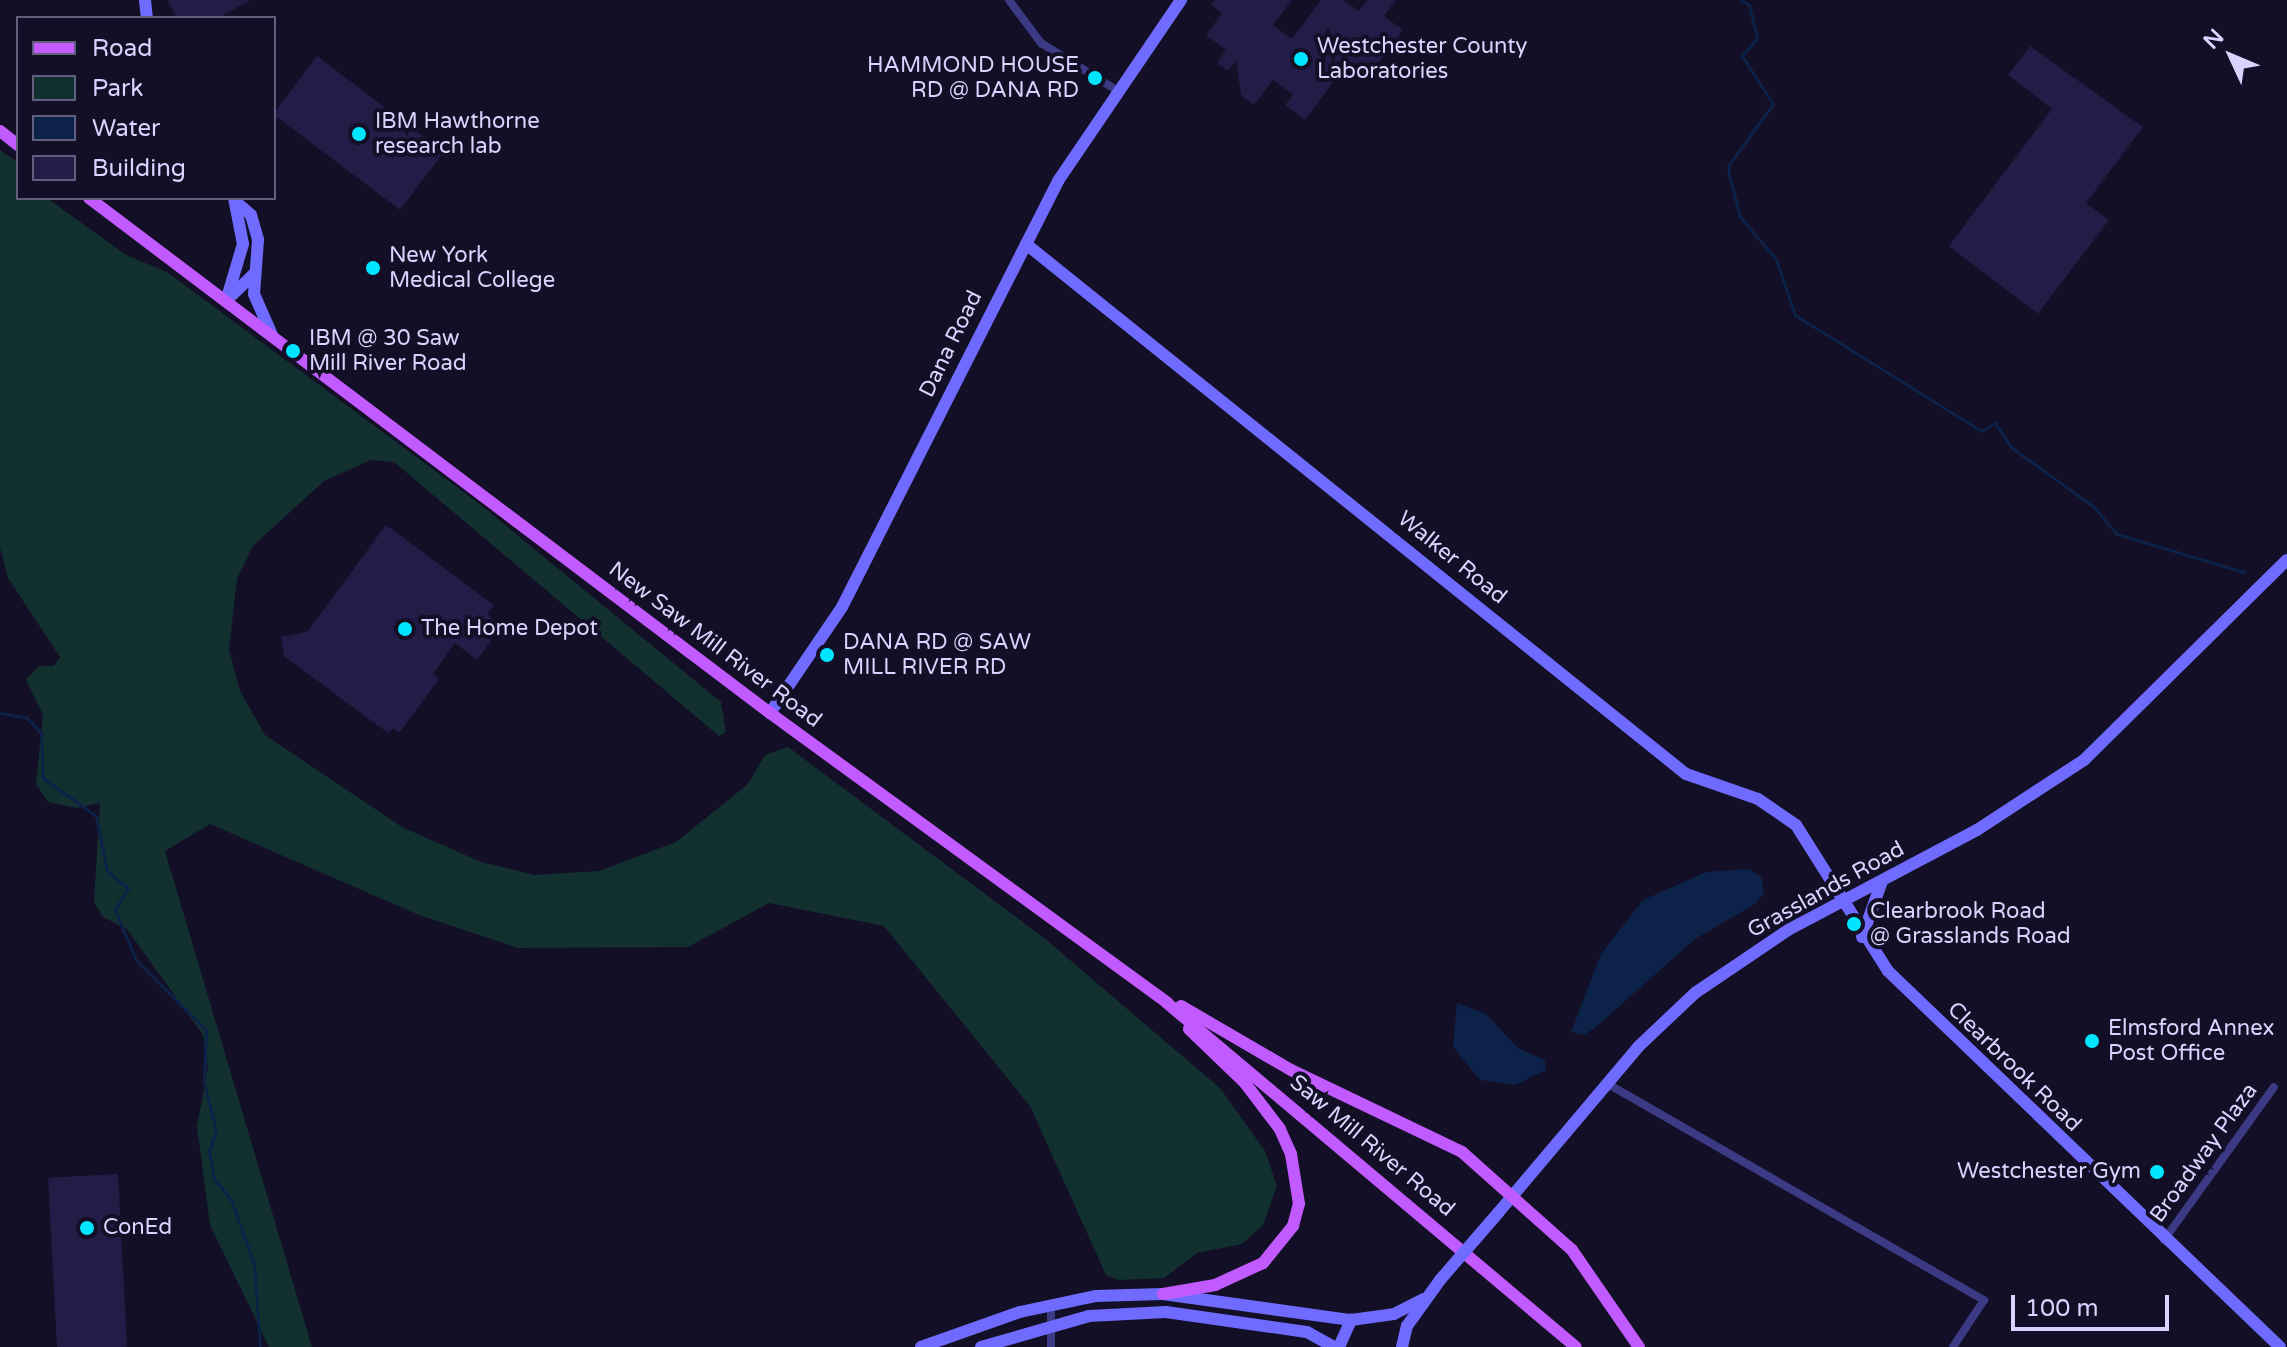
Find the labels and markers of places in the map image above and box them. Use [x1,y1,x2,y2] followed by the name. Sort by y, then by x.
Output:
[1317,33,1527,84] place label: Westchester County Laboratories
[1292,50,1310,68] marker: Westchester County Laboratories
[867,52,1079,104] place label: HAMMOND HOUSE RD @ DANA RD
[1086,69,1104,87] marker: HAMMOND HOUSE RD @ DANA RD
[375,108,540,160] place label: IBM Hawthorne research lab
[350,125,368,143] marker: IBM Hawthorne research lab
[389,242,555,294] place label: New York Medical College
[364,259,382,277] marker: New York Medical College
[309,325,467,376] place label: IBM @ 30 Saw Mill River Road
[284,342,302,360] marker: IBM @ 30 Saw Mill River Road
[421,616,598,642] place label: The Home Depot
[396,620,414,638] marker: The Home Depot
[843,629,1031,680] place label: DANA RD @ SAW MILL RIVER RD
[818,646,836,664] marker: DANA RD @ SAW MILL RIVER RD
[1870,898,2071,950] place label: Clearbrook Road @ Grasslands Road
[1845,915,1863,933] marker: Clearbrook Road @ Grasslands Road
[2108,1015,2274,1066] place label: Elmsford Annex Post Office
[2083,1032,2101,1050] marker: Elmsford Annex Post Office
[1957,1159,2141,1185] place label: Westchester Gym
[2148,1163,2166,1181] marker: Westchester Gym
[103,1215,172,1241] place label: ConEd
[78,1219,96,1237] marker: ConEd

